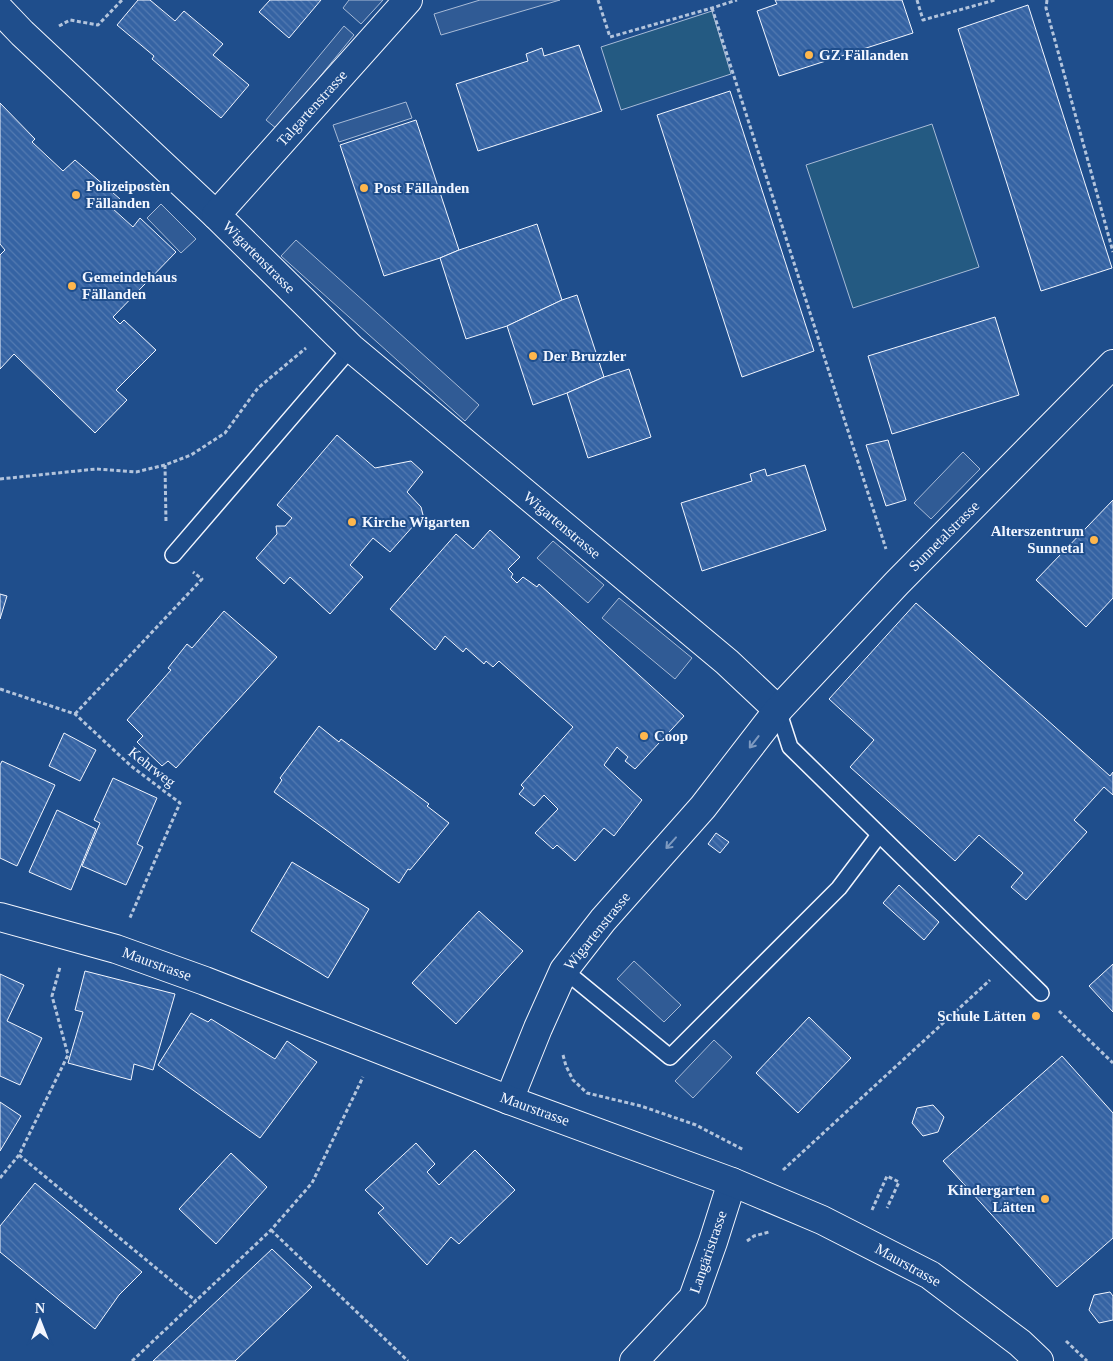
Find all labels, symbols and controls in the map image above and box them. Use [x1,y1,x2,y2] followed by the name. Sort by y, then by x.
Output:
[819,47,909,63] place label: GZ Fällanden
[803,49,815,61] marker: GZ Fällanden
[274,67,350,149] street label: Talgartenstrasse
[86,178,171,211] place label: Polizeiposten Fällanden
[374,180,470,196] place label: Post Fällanden
[358,182,370,194] marker: Post Fällanden
[70,189,82,201] marker: Polizeiposten Fällanden
[220,218,299,297] street label: Wigartenstrasse
[82,269,177,302] place label: Gemeindehaus Fällanden
[66,280,78,292] marker: Gemeindehaus Fällanden
[543,348,627,364] place label: Der Bruzzler
[527,350,539,362] marker: Der Bruzzler
[520,488,604,562] street label: Wigartenstrasse
[906,497,983,574] street label: Sunnetalstrasse
[362,514,471,530] place label: Kirche Wigarten
[346,516,358,528] marker: Kirche Wigarten
[991,523,1085,556] place label: Alterszentrum Sunnetal
[1088,534,1100,546] marker: Alterszentrum Sunnetal
[654,728,688,744] place label: Coop
[638,730,650,742] marker: Coop
[748,735,759,748] one-way arrow
[125,744,179,791] street label: Kehrweg
[665,837,677,850] one-way arrow
[561,889,633,973] street label: Wigartenstrasse
[120,944,194,984] street label: Maurstrasse
[937,1008,1027,1024] place label: Schule Lätten
[1030,1010,1042,1022] marker: Schule Lätten
[498,1089,572,1129] street label: Maurstrasse
[948,1182,1036,1215] place label: Kindergarten Lätten
[1039,1193,1051,1205] marker: Kindergarten Lätten
[686,1208,730,1296] street label: Langäristrasse
[872,1240,944,1290] street label: Maurstrasse
[15,1296,65,1346] north arrow
[35,1301,45,1316] text: N

